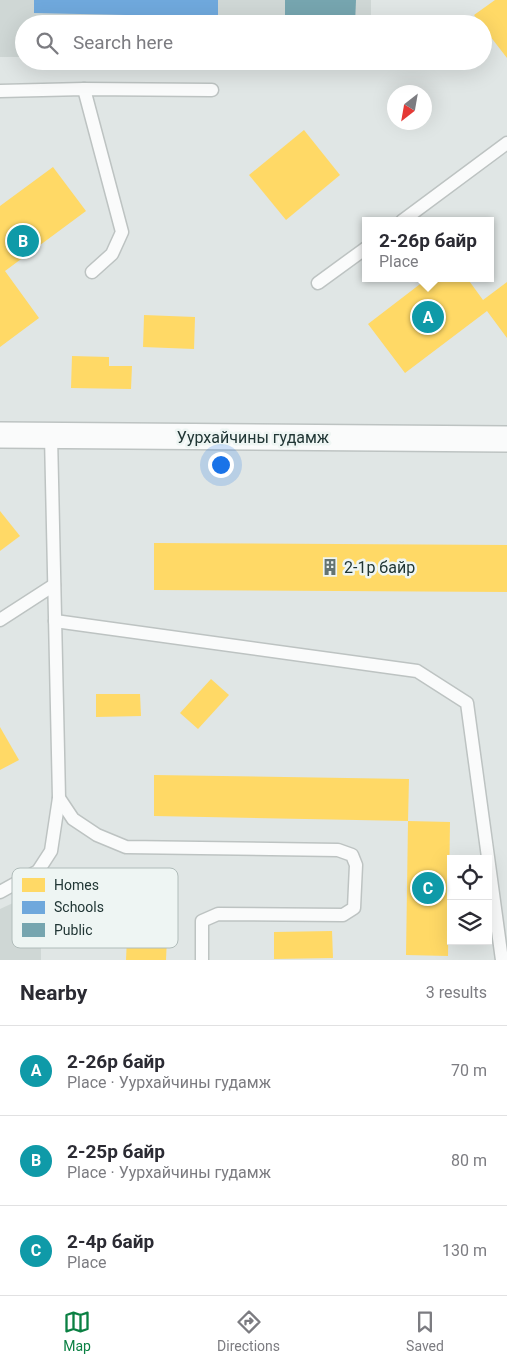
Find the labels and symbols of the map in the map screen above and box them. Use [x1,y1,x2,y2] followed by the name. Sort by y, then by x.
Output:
[387,85,432,130] north arrow
[7,222,39,260] pin: B
[412,298,444,336] pin: A
[177,428,330,447] street label: Уурхайчины гудамж
[208,452,234,478] your location
[320,557,340,577] building icon: 2-1р байр
[344,558,415,577] place label: 2-1р байр
[12,868,178,948] legend
[412,869,444,907] pin: C
[54,877,99,893] text: Homes
[54,899,104,915] text: Schools
[54,922,93,938] text: Public

